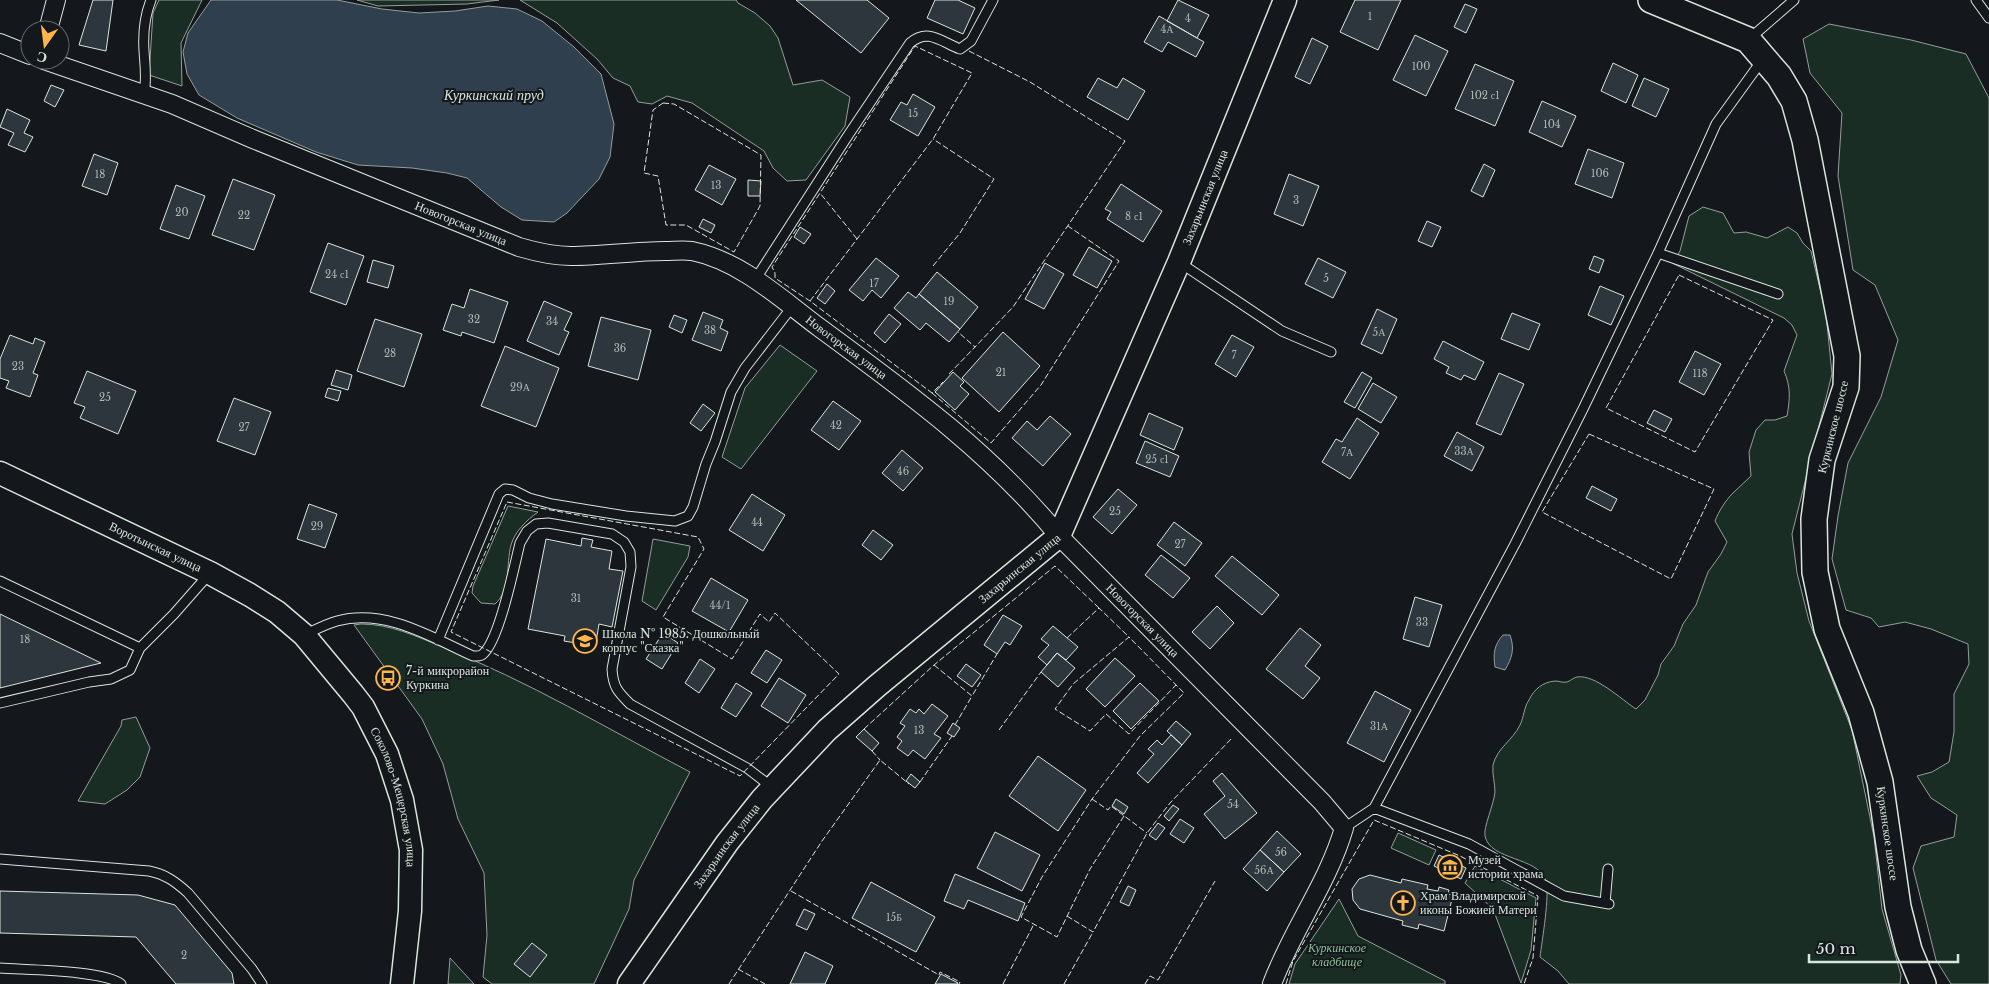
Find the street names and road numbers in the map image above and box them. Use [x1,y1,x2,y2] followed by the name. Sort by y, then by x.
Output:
[1179,147,1231,247] street label: Захарьинская улица
[413,198,510,249] street label: Новогорская улица
[803,312,891,382] street label: Новогорская улица
[1814,379,1851,475] street label: Куркинское шоссе
[107,518,205,575] street label: Воротынская улица
[975,530,1064,606] street label: Захарьинская улица
[1103,580,1183,661] street label: Новогорская улица
[367,724,419,868] street label: Соколово-Мещерская улица
[1874,785,1902,881] street label: Куркинское шоссе
[690,800,763,891] street label: Захарьинская улица

